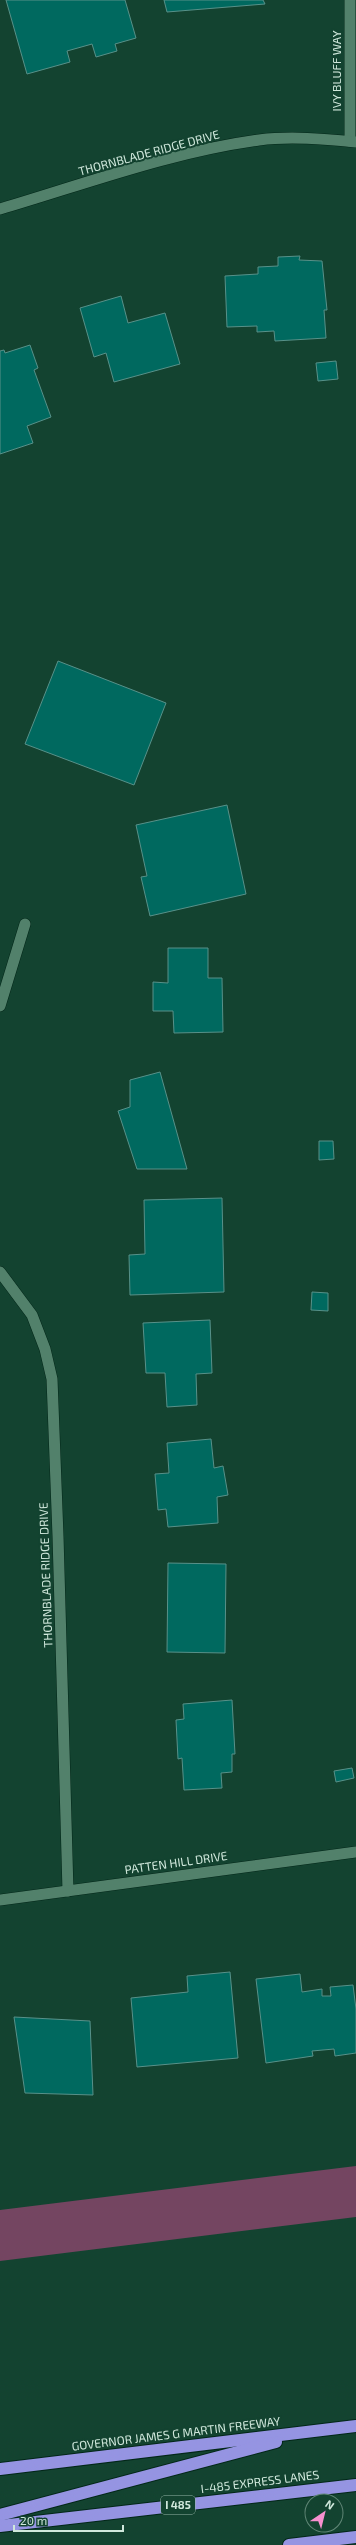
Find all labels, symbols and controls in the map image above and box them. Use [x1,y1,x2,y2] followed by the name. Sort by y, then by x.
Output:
[329,30,343,112] street label: IVY BLUFF WAY
[77,126,221,178] street label: THORNBLADE RIDGE DRIVE
[35,1502,55,1648] street label: THORNBLADE RIDGE DRIVE
[124,1848,228,1876] street label: PATTEN HILL DRIVE
[71,2413,281,2453] street label: GOVERNOR JAMES G MARTIN FREEWAY
[200,2467,320,2495] street label: I-485 EXPRESS LANES
[304,2493,344,2533] north arrow
[161,2496,195,2514] road number: I 485
[323,2497,337,2512] text: N
[14,2507,123,2533] scale bar
[20,2513,47,2527] text: 20 m

